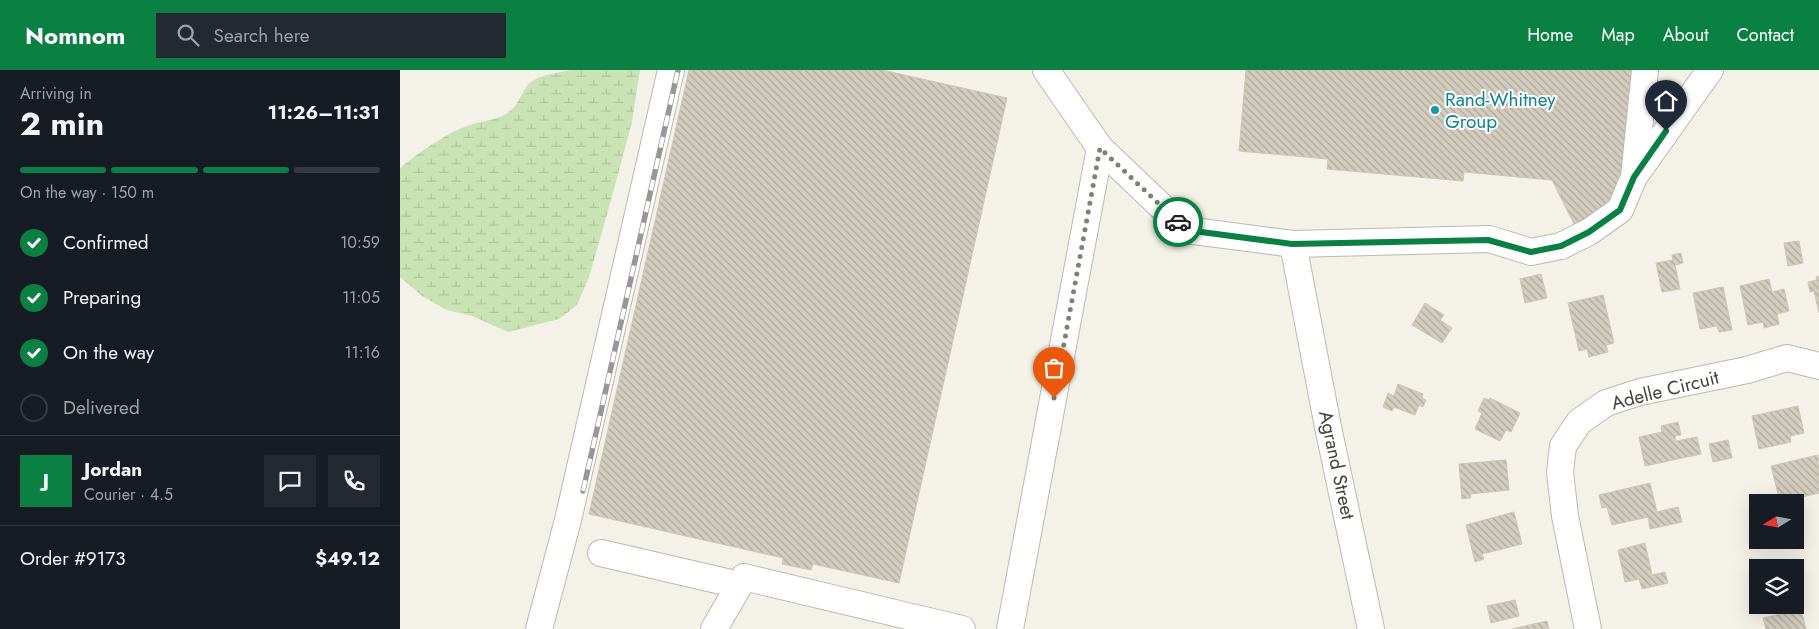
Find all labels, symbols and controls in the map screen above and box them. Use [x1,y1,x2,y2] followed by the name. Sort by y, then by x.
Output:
[156,13,506,58] search box
[25,18,126,53] text: Nomnom
[174,21,202,49] icon: search
[214,22,310,49] text: Search here
[1527,22,1573,48] text: Home
[1601,22,1635,48] text: Map
[1663,22,1708,48] text: About
[1736,22,1794,48] text: Contact
[1645,80,1687,131] pin
[20,82,92,105] text: Arriving in
[1445,86,1556,135] place label: Rand-Whitney Group
[1652,87,1680,115] icon: home
[268,99,380,126] text: 11:26–11:31
[20,101,104,147] text: 2 min
[1429,104,1441,116] marker: Rand-Whitney Group
[20,181,154,204] text: On the way · 150 m
[1153,197,1203,247] courier
[1164,208,1192,236] icon: car
[20,229,48,257] icon: check
[63,229,149,256] text: Confirmed
[340,231,380,254] text: 10:59
[20,284,48,312] icon: check
[63,284,141,311] text: Preparing
[342,286,380,309] text: 11:05
[20,339,48,367] icon: check
[63,339,154,366] text: On the way
[344,341,380,364] text: 11:16
[1033,347,1075,398] pin
[1040,354,1068,382] icon: bag
[1608,363,1722,416] street label: Adelle Circuit
[63,394,140,421] text: Delivered
[1312,408,1362,522] street label: Agrand Street
[264,455,316,507] button: chat
[328,455,380,507] button: phone
[84,456,142,483] text: Jordan
[43,467,49,494] text: J
[84,483,173,506] text: Courier · 4.5
[1749,494,1804,549] north arrow
[1749,494,1804,614] map controls
[20,545,126,572] text: Order #9173
[315,545,380,572] text: $49.12
[1749,559,1804,614] button: layers

